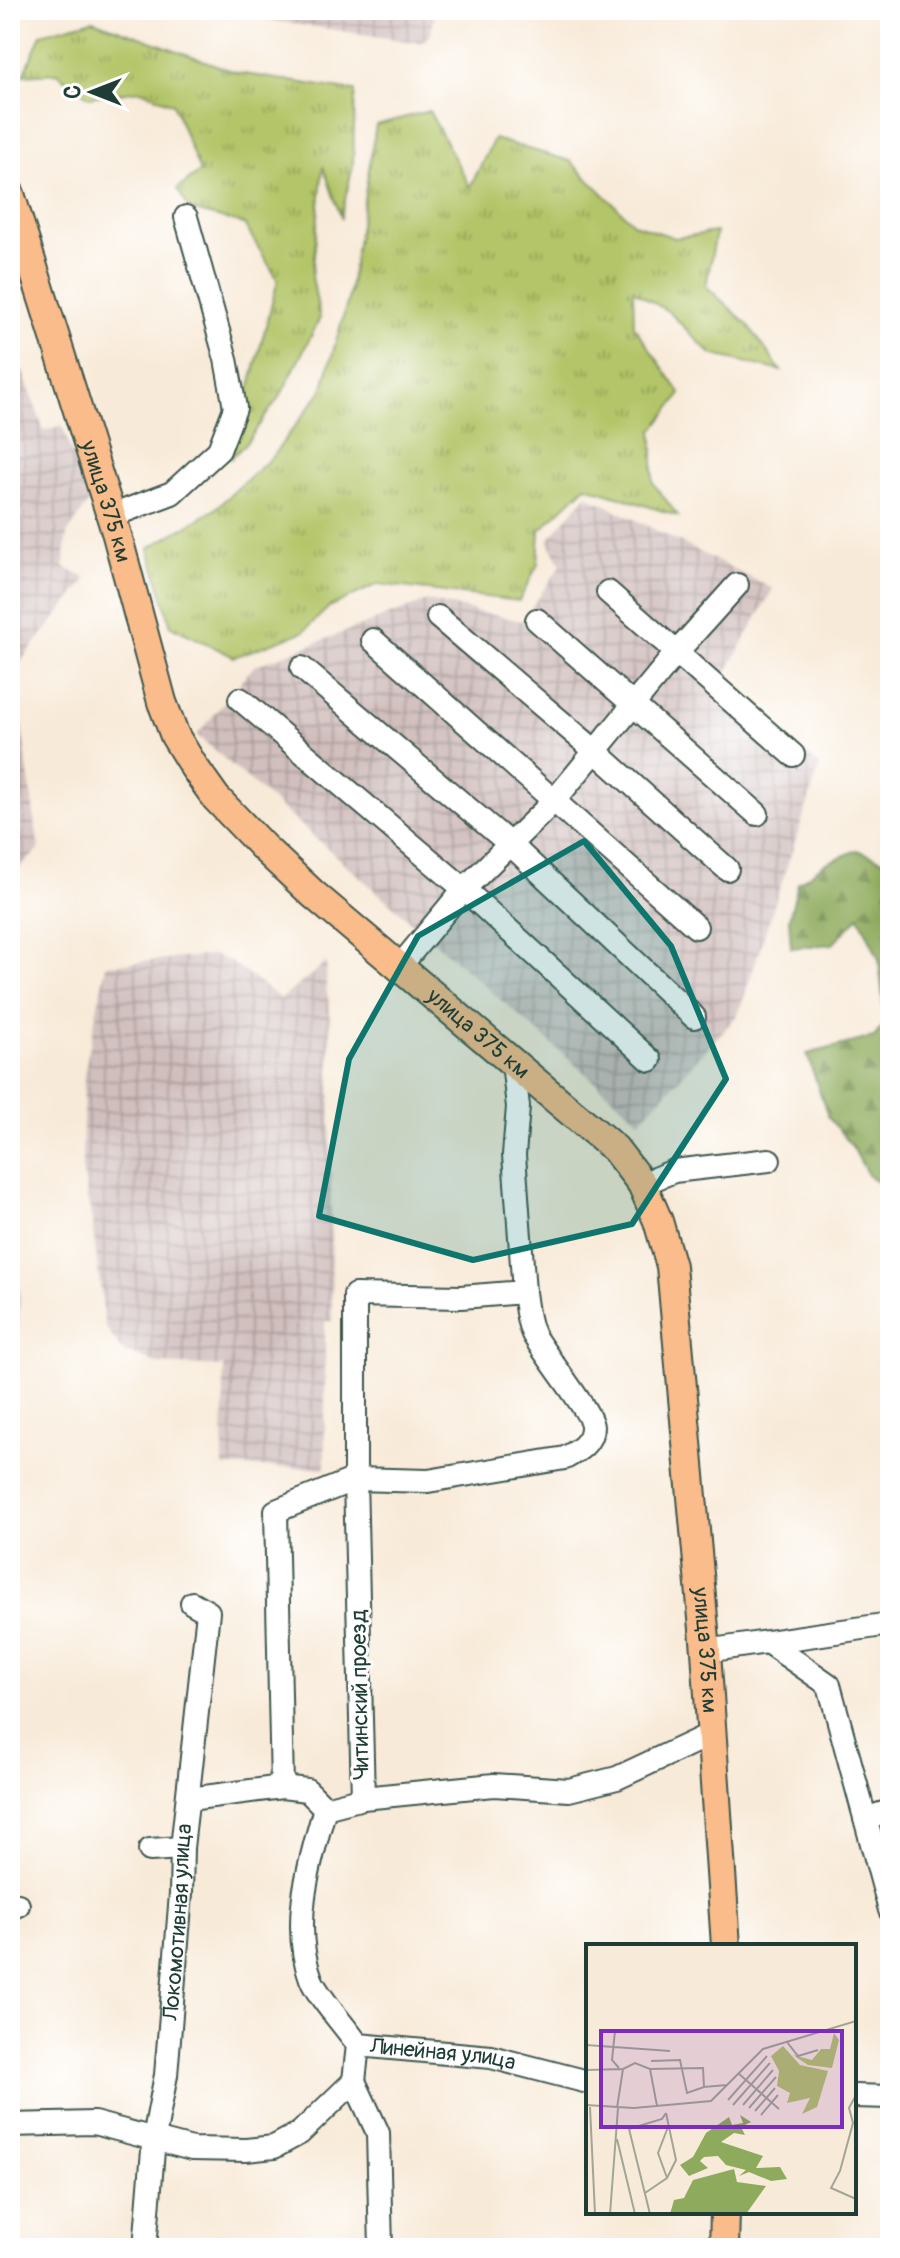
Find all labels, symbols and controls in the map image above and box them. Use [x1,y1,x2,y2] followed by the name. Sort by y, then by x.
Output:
[52,52,132,132] north arrow
[59,85,87,99] text: С
[74,436,138,565] street label: улица 375 км
[420,982,536,1085] street label: улица 375 км
[686,1585,724,1714] street label: улица 375 км
[345,1610,375,1780] street label: Читинский проезд
[156,1822,199,2023] street label: Локомотивная улица
[586,1944,856,2214] inset map
[368,2032,519,2077] street label: Линейная улица

